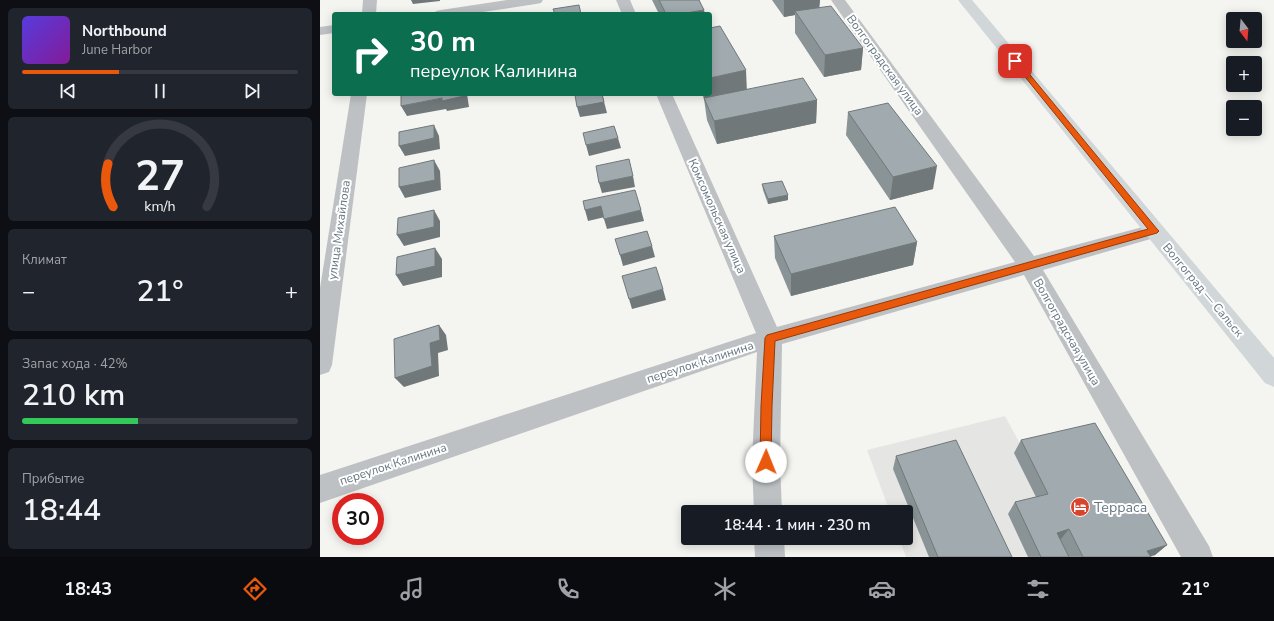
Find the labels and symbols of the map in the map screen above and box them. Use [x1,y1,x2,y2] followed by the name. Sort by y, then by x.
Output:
[843,11,927,119] street label: Волгоградская улица
[1226,12,1262,48] north arrow
[998,44,1032,78] pin
[684,156,750,276] street label: Комсомольская улица
[324,179,354,281] street label: улица Михайлова
[1159,240,1247,341] street label: Волгоград — Сальск
[1030,276,1104,388] street label: Волгоградская улица
[644,337,756,387] street label: переулок Калинина
[337,439,449,489] street label: переулок Калинина
[745,441,787,483] position arrow
[332,493,384,545] speed limit sign: 30
[1069,496,1091,518] hotel icon: Терраса
[1094,498,1147,517] place label: Терраса

